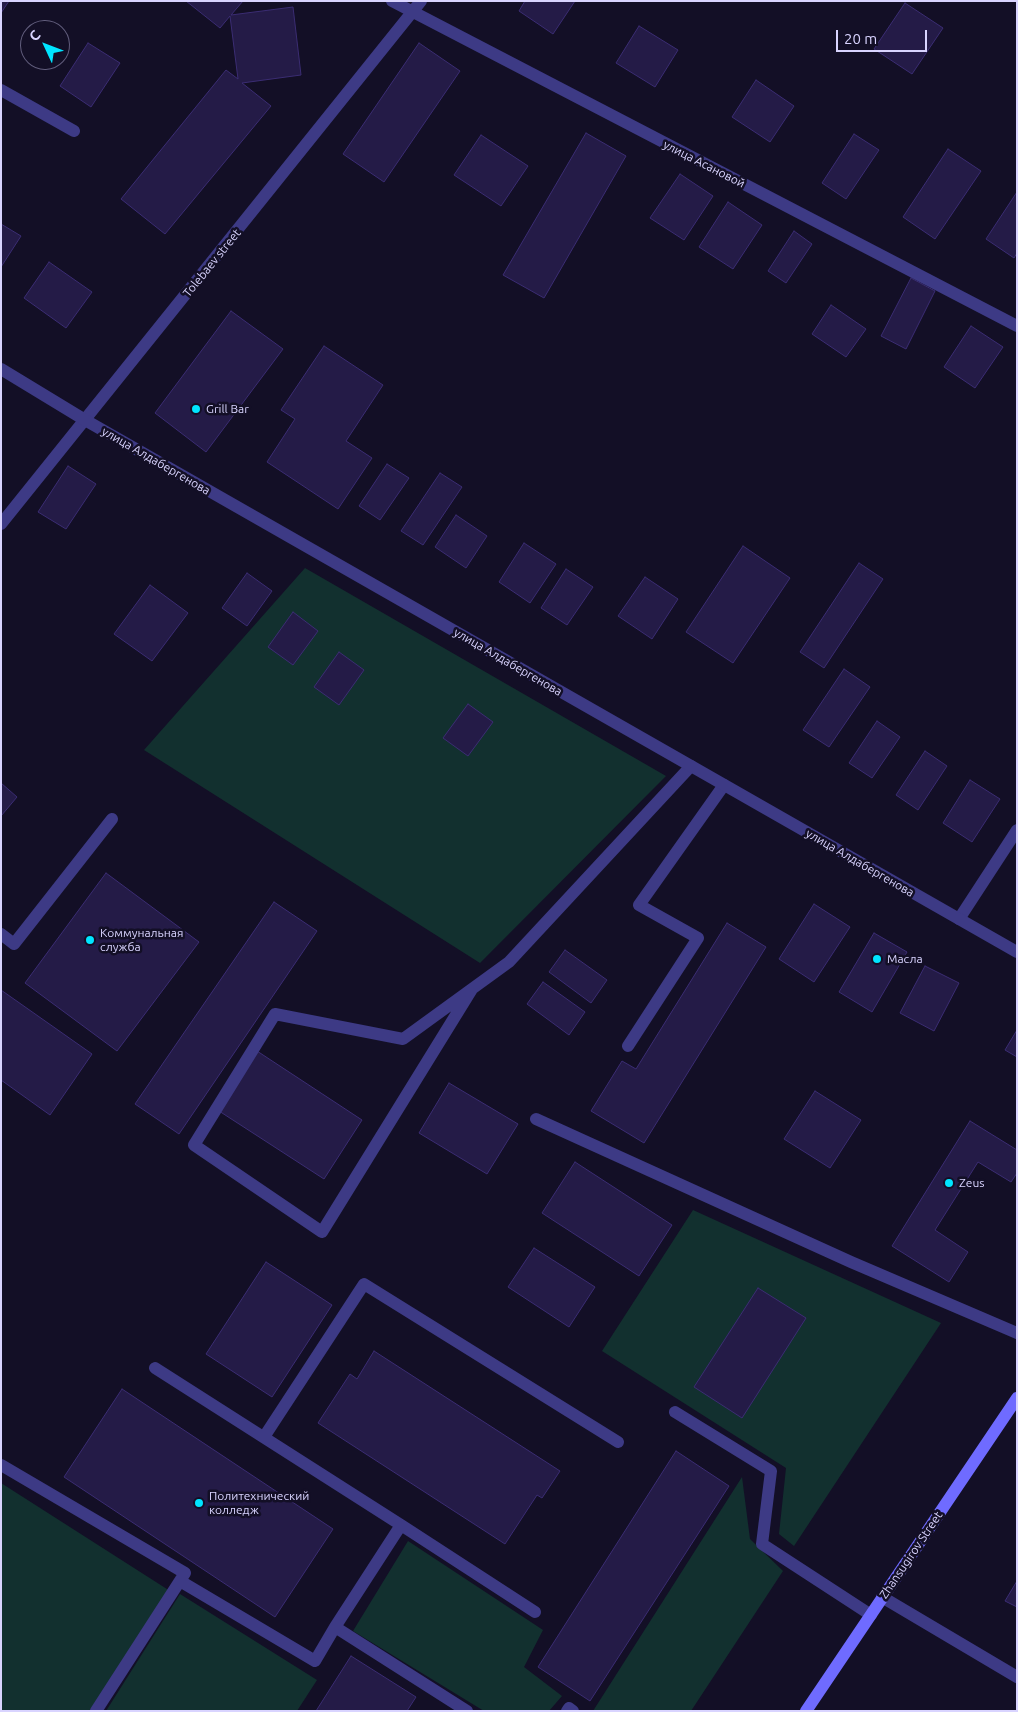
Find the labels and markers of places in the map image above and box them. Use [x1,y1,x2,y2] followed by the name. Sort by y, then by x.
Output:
[206,402,249,416] place label: Grill Bar
[190,403,202,415] marker: Grill Bar
[100,926,183,954] place label: Коммунальная служба
[84,934,96,946] marker: Коммунальная служба
[887,952,923,966] place label: Масла
[871,953,883,965] marker: Масла
[959,1176,984,1190] place label: Zeus
[943,1177,955,1189] marker: Zeus
[209,1489,309,1517] place label: Политехнический колледж
[193,1497,205,1509] marker: Политехнический колледж

